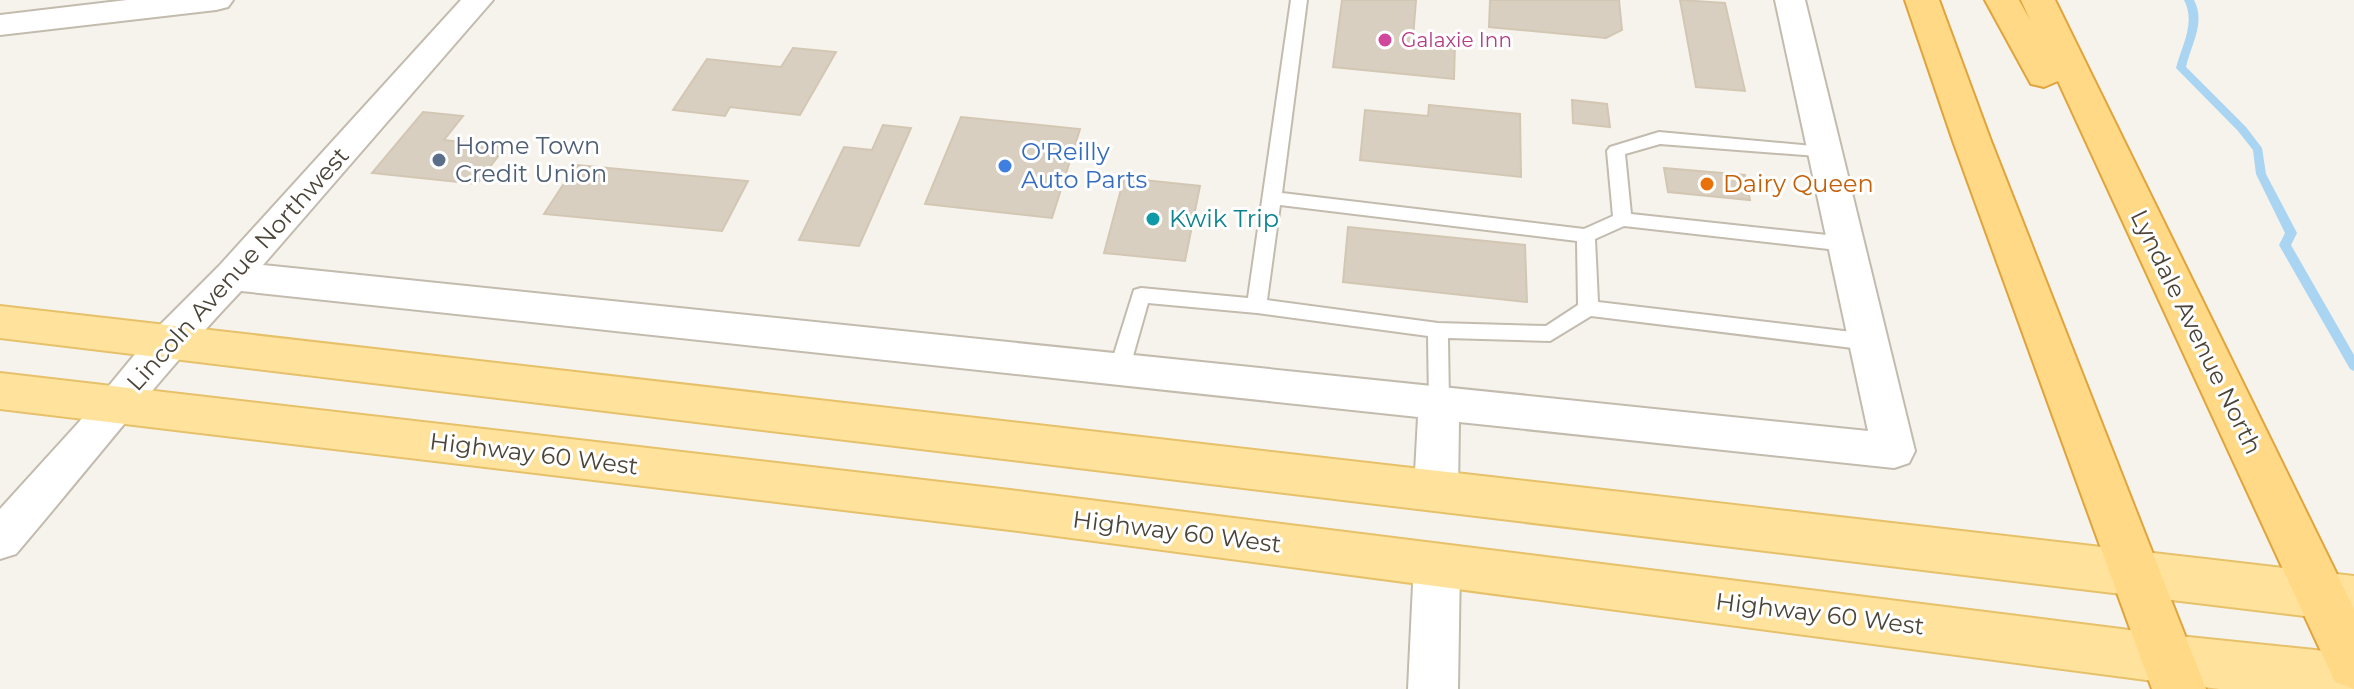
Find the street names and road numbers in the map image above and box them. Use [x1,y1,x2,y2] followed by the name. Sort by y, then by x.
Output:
[120,141,355,397] street label: Lincoln Avenue Northwest
[2125,205,2268,459] street label: Lyndale Avenue North
[428,426,640,481] street label: Highway 60 West
[1071,504,1283,559] street label: Highway 60 West
[1714,586,1926,641] street label: Highway 60 West

